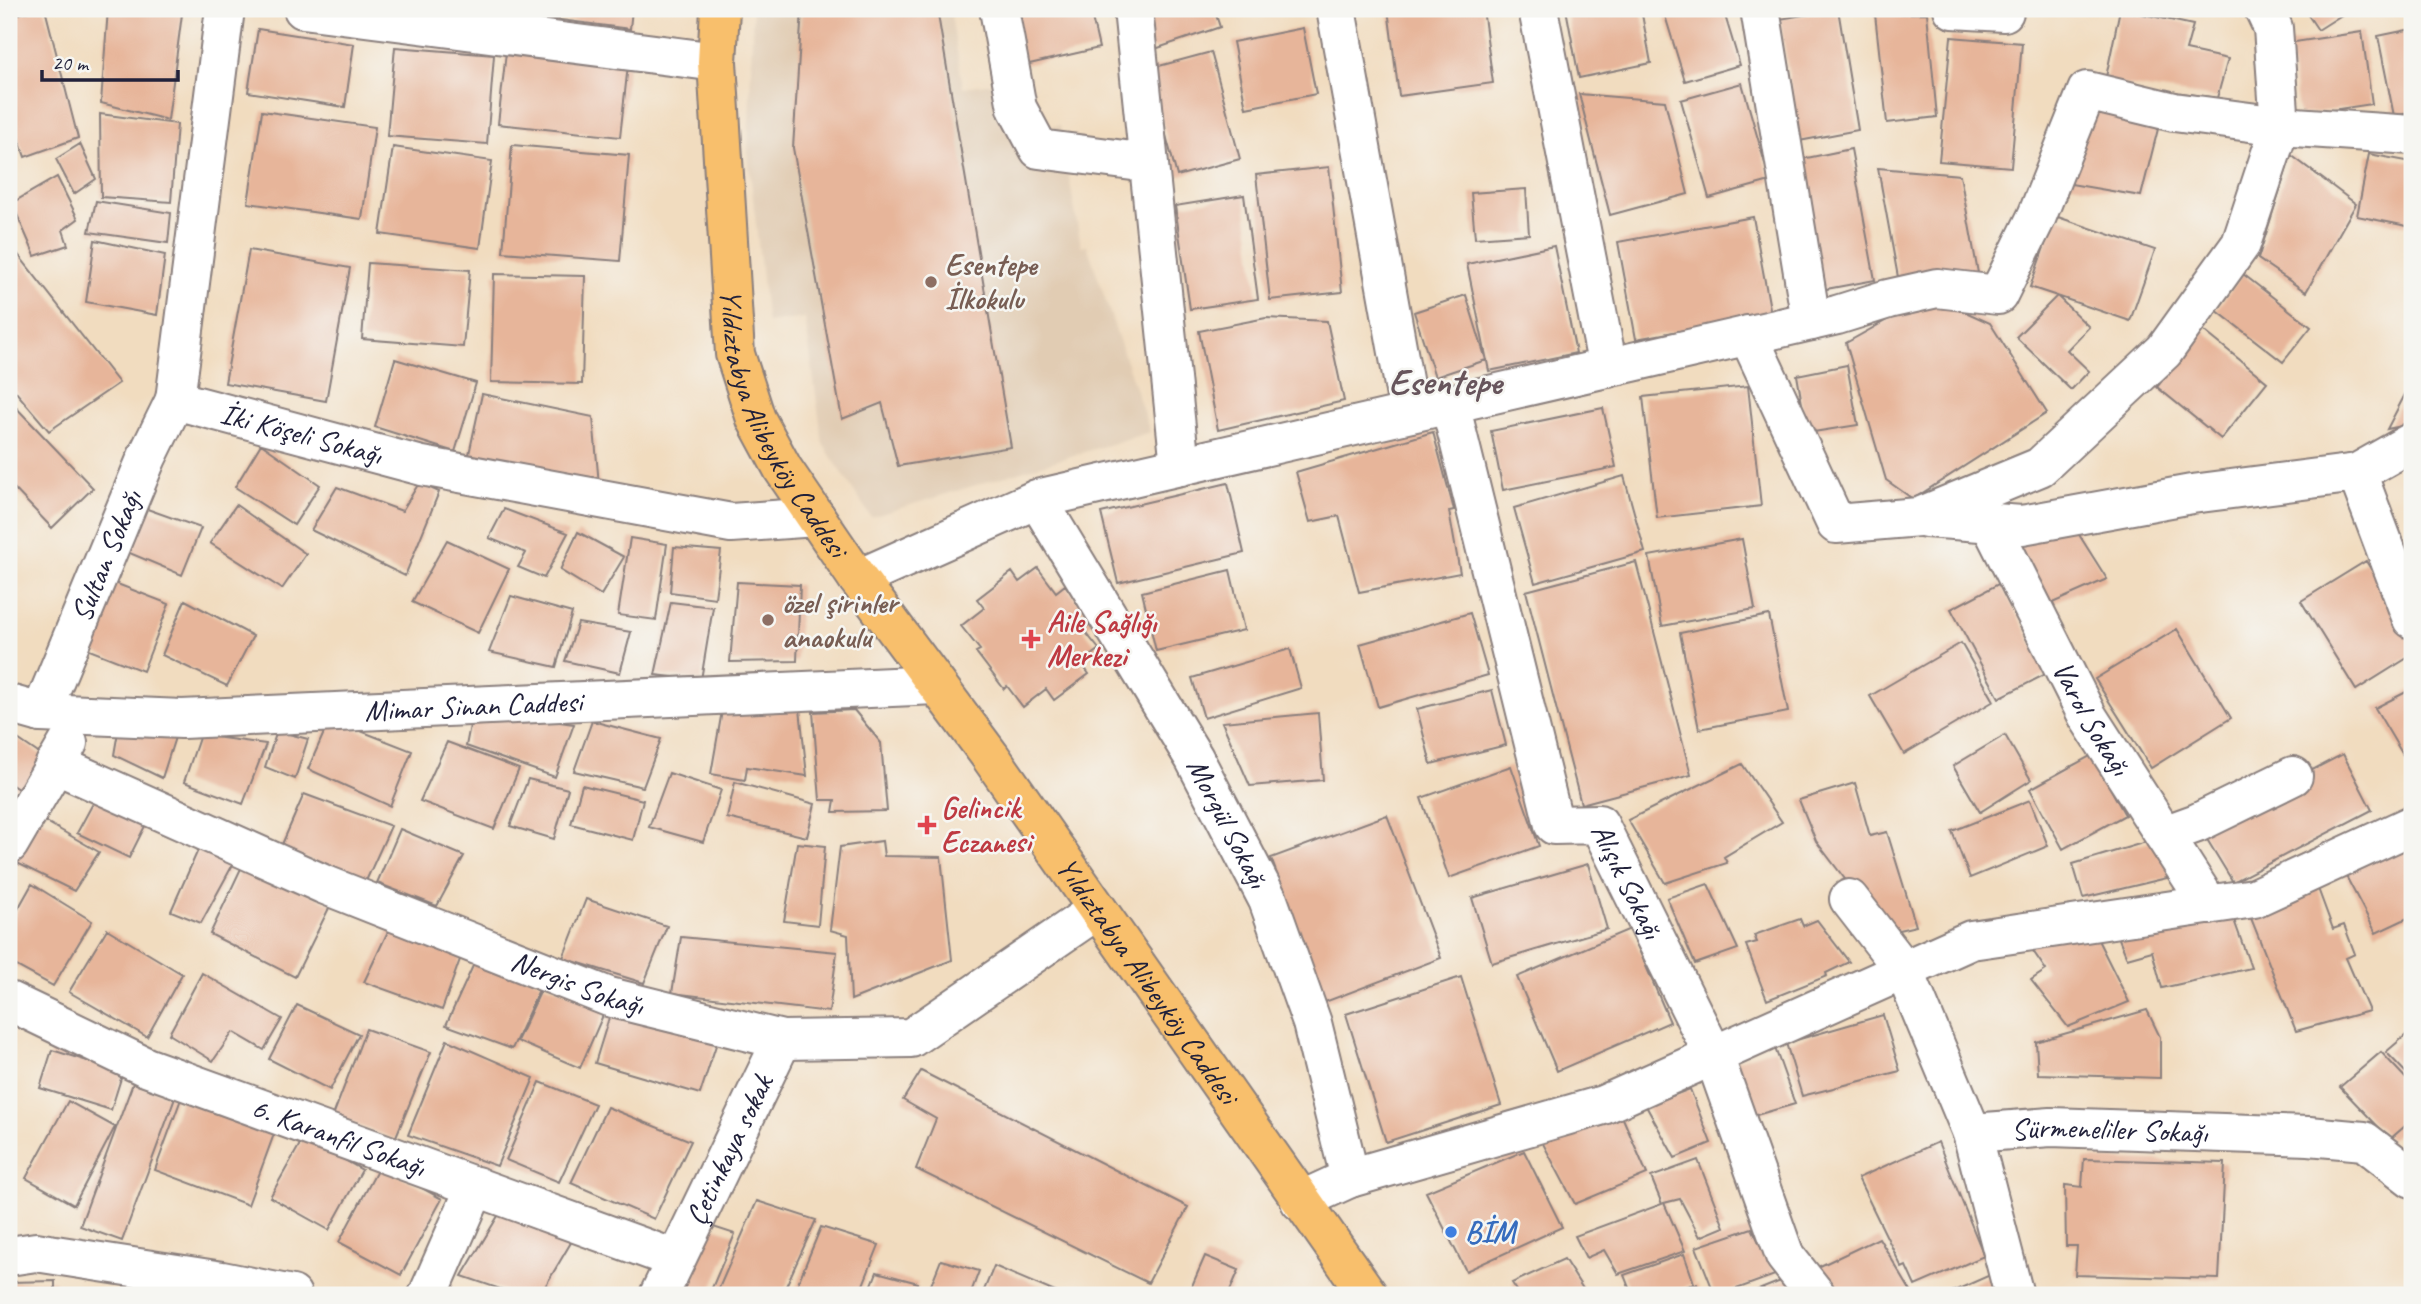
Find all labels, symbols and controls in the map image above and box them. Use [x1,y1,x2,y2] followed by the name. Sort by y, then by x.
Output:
[42,38,178,82] scale bar
[52,50,90,76] text: 20 m
[945,246,1039,318] place label: Esentepe İlkokulu
[923,274,939,290] marker: Esentepe İlkokulu
[712,288,858,567] street label: Yıldıztabya Alibeyköy Caddesi
[1389,358,1504,405] district label: Esentepe
[217,394,388,474] street label: İki Köşeli Sokağı
[62,483,151,627] street label: Sultan Sokağı
[782,584,901,656] place label: özel şirinler anaokulu
[1047,603,1158,675] place label: Aile Sağlığı Merkezi
[760,612,776,628] marker: özel şirinler anaokulu
[1021,629,1041,649] marker: Aile Sağlığı Merkezi
[2044,655,2140,783] street label: Varol Sokağı
[364,682,586,730] street label: Mimar Sinan Caddesi
[1178,751,1278,895] street label: Morgül Sokağı
[941,789,1035,861] place label: Gelincik Eczanesi
[919,817,935,833] marker: Gelincik Eczanesi
[1583,817,1672,946] street label: Alışık Sokağı
[1048,850,1249,1114] street label: Yıldıztabya Alibeyköy Caddesi
[506,941,649,1024] street label: Nergis Sokağı
[677,1067,782,1231] street label: Çetinkaya sokak
[247,1088,432,1186] street label: 6. Karanfil Sokağı
[2010,1108,2209,1151] street label: Sürmeneliler Sokağı
[1465,1213,1519,1251] place label: BİM
[1443,1224,1459,1240] marker: BİM

